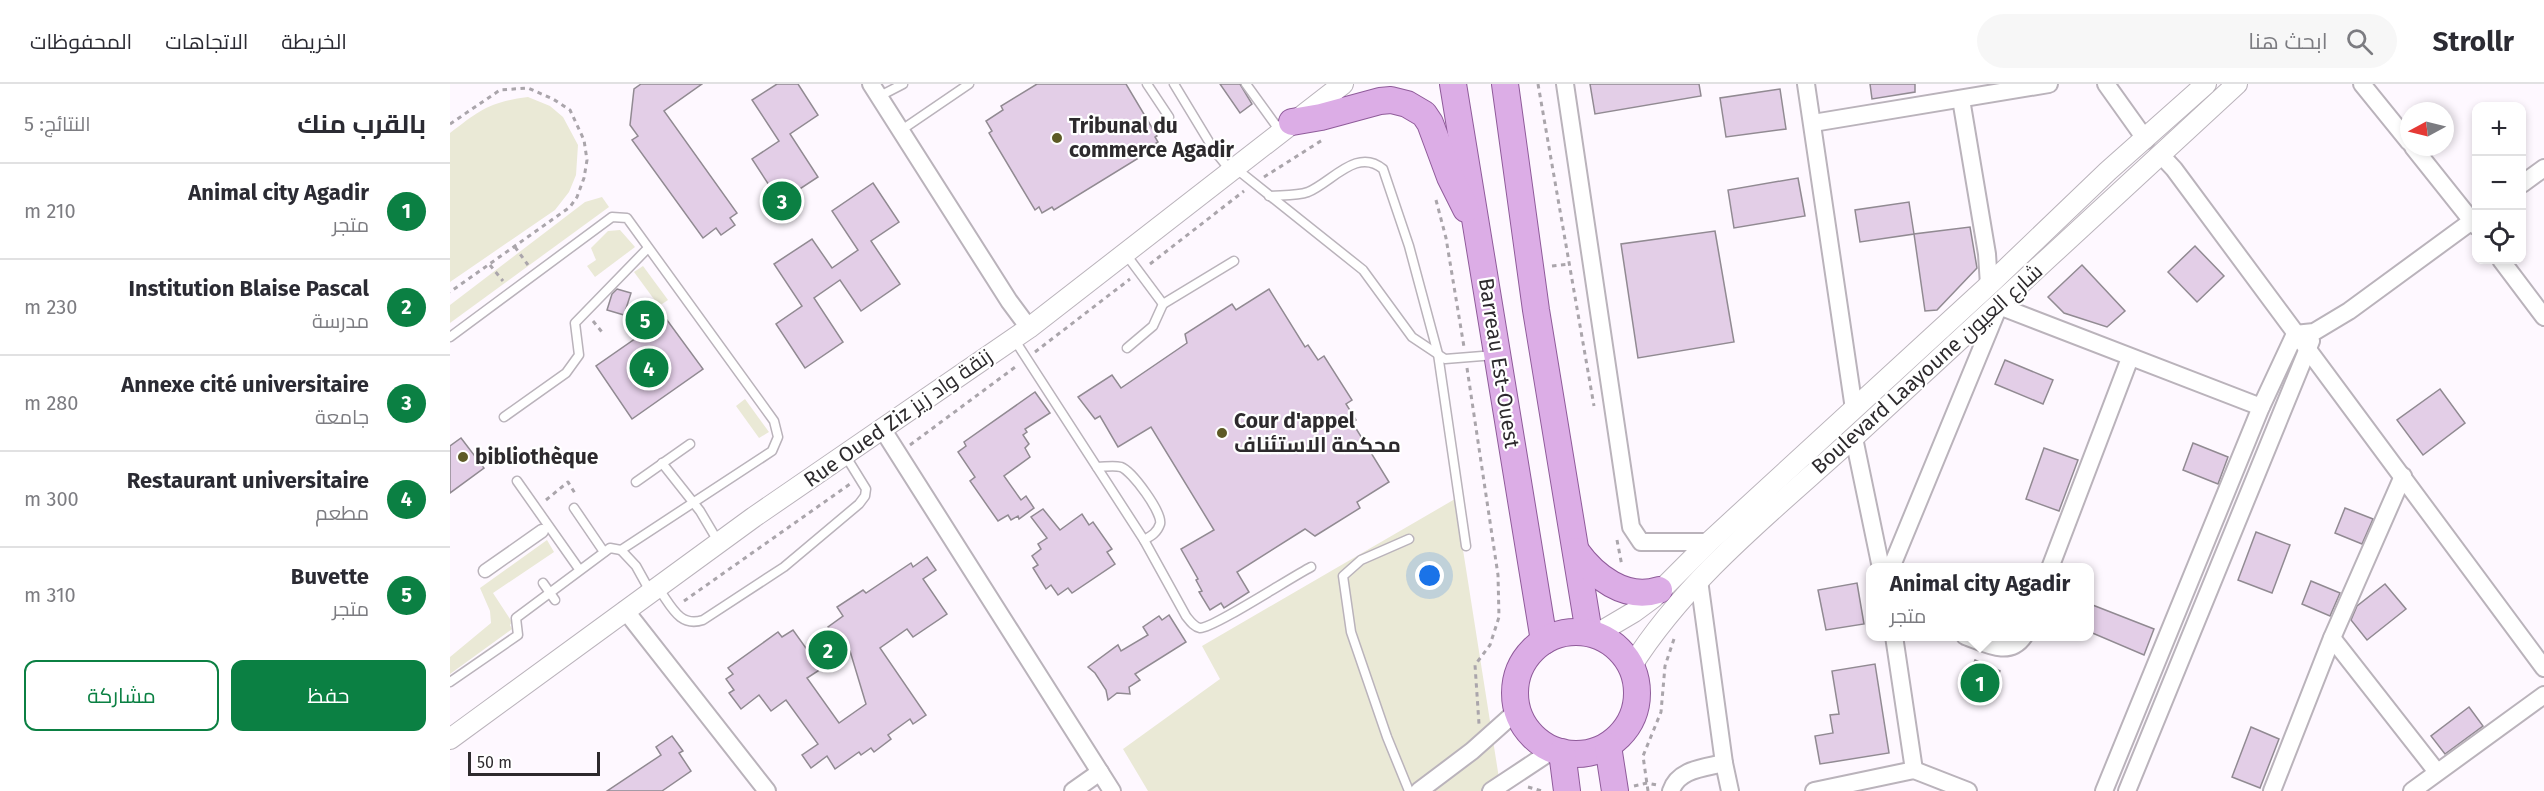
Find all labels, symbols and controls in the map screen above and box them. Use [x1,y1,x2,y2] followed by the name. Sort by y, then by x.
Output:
[1977,14,2397,68] search box
[2343,25,2376,58] icon: search
[2433,25,2514,58] text: Strollr
[2248,28,2328,55] text: ابحث هنا
[30,29,132,55] text: المحفوظات
[165,29,248,55] text: الاتجاهات
[281,29,347,55] text: الخريطة
[2400,102,2454,156] north arrow
[2472,102,2526,264] map controls
[2472,102,2526,156] button: +
[297,109,426,140] text: بالقرب منك
[24,112,91,136] text: النتائج: 5
[1069,113,1234,163] place label: Tribunal du commerce Agadir
[1050,131,1064,145] marker: Tribunal du commerce Agadir
[2472,156,2526,210] button: −
[762,178,802,224] pin: 3
[188,179,369,206] text: Animal city Agadir
[24,199,76,223] text: 210 m
[402,199,411,223] text: 1
[2472,210,2526,264] button: locate
[332,213,369,237] text: متجر
[1806,258,2048,480] street label: Boulevard Laayoune شارع العيون
[129,275,369,302] text: Institution Blaise Pascal
[1473,276,1525,450] street label: Barreau Est-Ouest
[24,295,77,319] text: 230 m
[401,295,412,319] text: 2
[626,298,664,342] pin: 5
[312,309,369,333] text: مدرسة
[799,343,997,493] street label: Rue Oued Ziz زنقة واد زيز
[630,346,668,390] pin: 4
[121,371,369,398] text: Annexe cité universitaire
[24,391,79,415] text: 280 m
[401,391,412,415] text: 3
[315,405,369,429] text: جامعة
[1234,408,1401,458] place label: Cour d'appel محكمة الاستئناف
[1215,426,1229,440] marker: Cour d'appel محكمة الاستئناف
[475,444,599,470] place label: bibliothèque
[456,450,470,464] marker: bibliothèque
[127,467,369,494] text: Restaurant universitaire
[24,487,79,511] text: 300 m
[401,487,412,511] text: 4
[315,501,369,525] text: مطعم
[1415,561,1444,590] your location
[291,563,369,590] text: Buvette
[1866,563,2094,641] popup
[1890,570,2070,597] text: Animal city Agadir
[24,583,76,607] text: 310 m
[401,583,412,607] text: 5
[332,597,369,621] text: متجر
[1890,604,1926,628] text: متجر
[808,628,848,672] pin: 2
[24,660,219,731] button: مشاركة
[231,660,426,731] button: حفظ
[1960,660,2000,706] pin: 1
[468,749,600,776] scale bar
[477,753,512,772] text: 50 m

